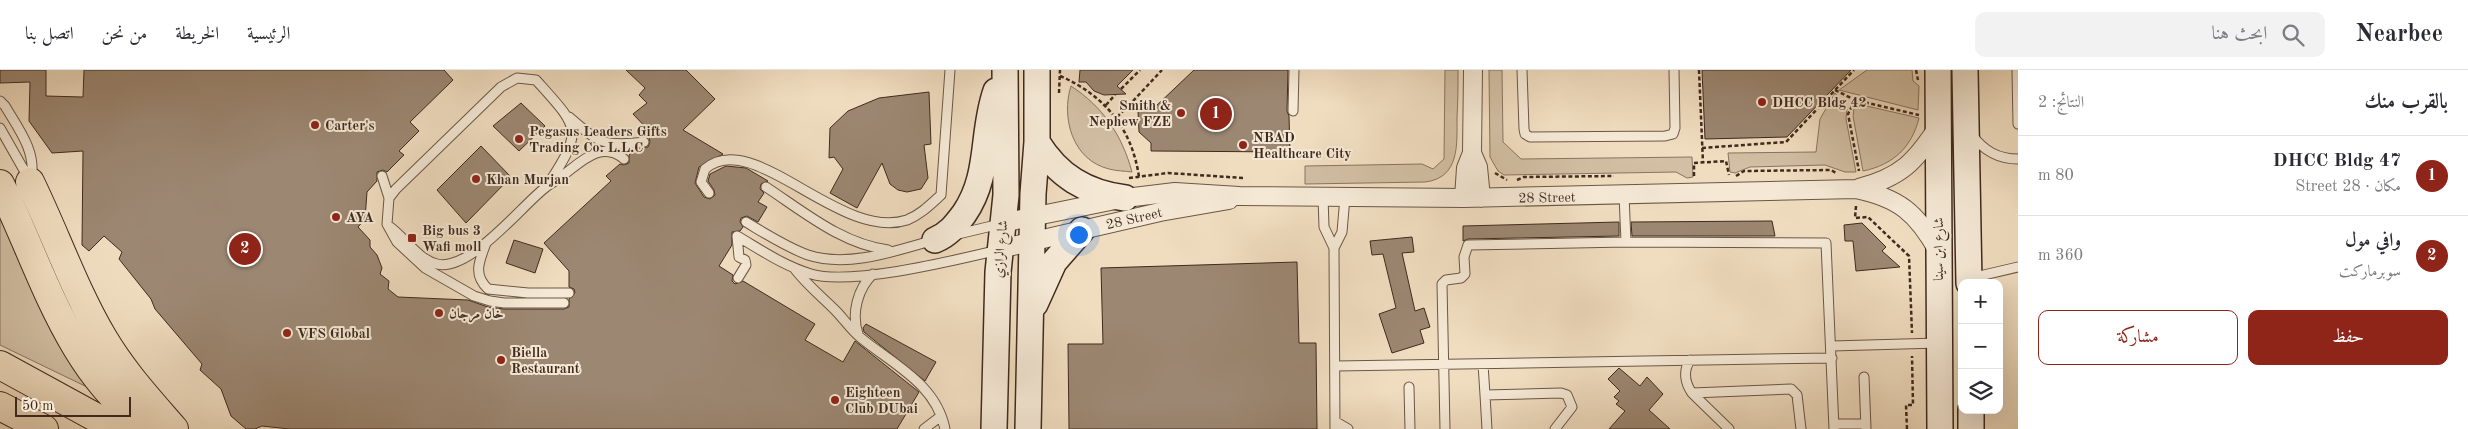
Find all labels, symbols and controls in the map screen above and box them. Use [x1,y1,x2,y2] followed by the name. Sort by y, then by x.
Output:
[1975,12,2325,57] search box
[2279,21,2307,49] icon: search
[2355,23,2443,47] text: Nearbee
[25,25,74,43] text: اتصل بنا
[102,25,147,43] text: من نحن
[175,25,219,43] text: الخريطة
[247,25,290,43] text: الرئيسية
[2211,25,2267,44] text: ابحث هنا
[2365,92,2448,113] text: بالقرب منك
[1200,95,1232,133] pin: 1
[2038,95,2084,111] text: النتائج: 2
[1756,96,1768,108] marker: DHCC Bldg 42
[1772,96,1867,110] place label: DHCC Bldg 42
[1089,99,1171,129] place label: Smith & Nephew FZE
[1175,107,1187,119] marker: Smith & Nephew FZE
[309,119,321,131] marker: Carter's
[325,119,375,133] place label: Carter's
[529,125,667,155] place label: Pegasus Leaders Gifts Trading Co. L.L.C
[1253,131,1352,161] place label: NBAD Healthcare City
[513,133,525,145] marker: Pegasus Leaders Gifts Trading Co. L.L.C
[1237,139,1249,151] marker: NBAD Healthcare City
[2273,152,2401,171] text: DHCC Bldg 47
[2038,168,2074,184] text: 80 m
[2427,168,2437,184] text: 1
[470,173,482,185] marker: Khan Murjan
[486,173,569,187] place label: Khan Murjan
[2295,179,2401,195] text: مكان · 28 Street
[1518,190,1576,205] street label: 28 Street
[1105,206,1164,232] street label: 28 Street
[330,211,342,223] marker: AYA
[346,211,374,225] place label: AYA
[1932,217,1950,281] street label: شارع ابن سينا
[991,220,1014,279] street label: شارع الرازي
[1066,222,1092,248] your location
[422,224,482,254] place label: Big bus 3 Wafi moll
[229,230,261,268] pin: 2
[406,232,418,244] marker: Big bus 3 Wafi moll
[2345,232,2401,251] text: وافي مول
[2038,248,2083,264] text: 360 m
[2427,248,2437,264] text: 2
[2339,264,2401,280] text: سوبرماركت
[1958,279,2003,414] map controls
[1958,279,2003,324] button: +
[433,307,445,319] marker: خان مرجان
[449,307,504,323] place label: خان مرجان
[2038,310,2238,365] button: مشاركة
[2248,310,2448,365] button: حفظ
[1958,324,2003,369] button: −
[281,327,293,339] marker: VFS Global
[297,327,370,341] place label: VFS Global
[511,346,580,376] place label: Biella Restaurant
[495,354,507,366] marker: Biella Restaurant
[1958,369,2003,414] button: layers
[845,386,918,416] place label: Eighteen Club DUbai
[15,394,131,417] scale bar
[829,394,841,406] marker: Eighteen Club DUbai
[22,399,53,413] text: 50 m

